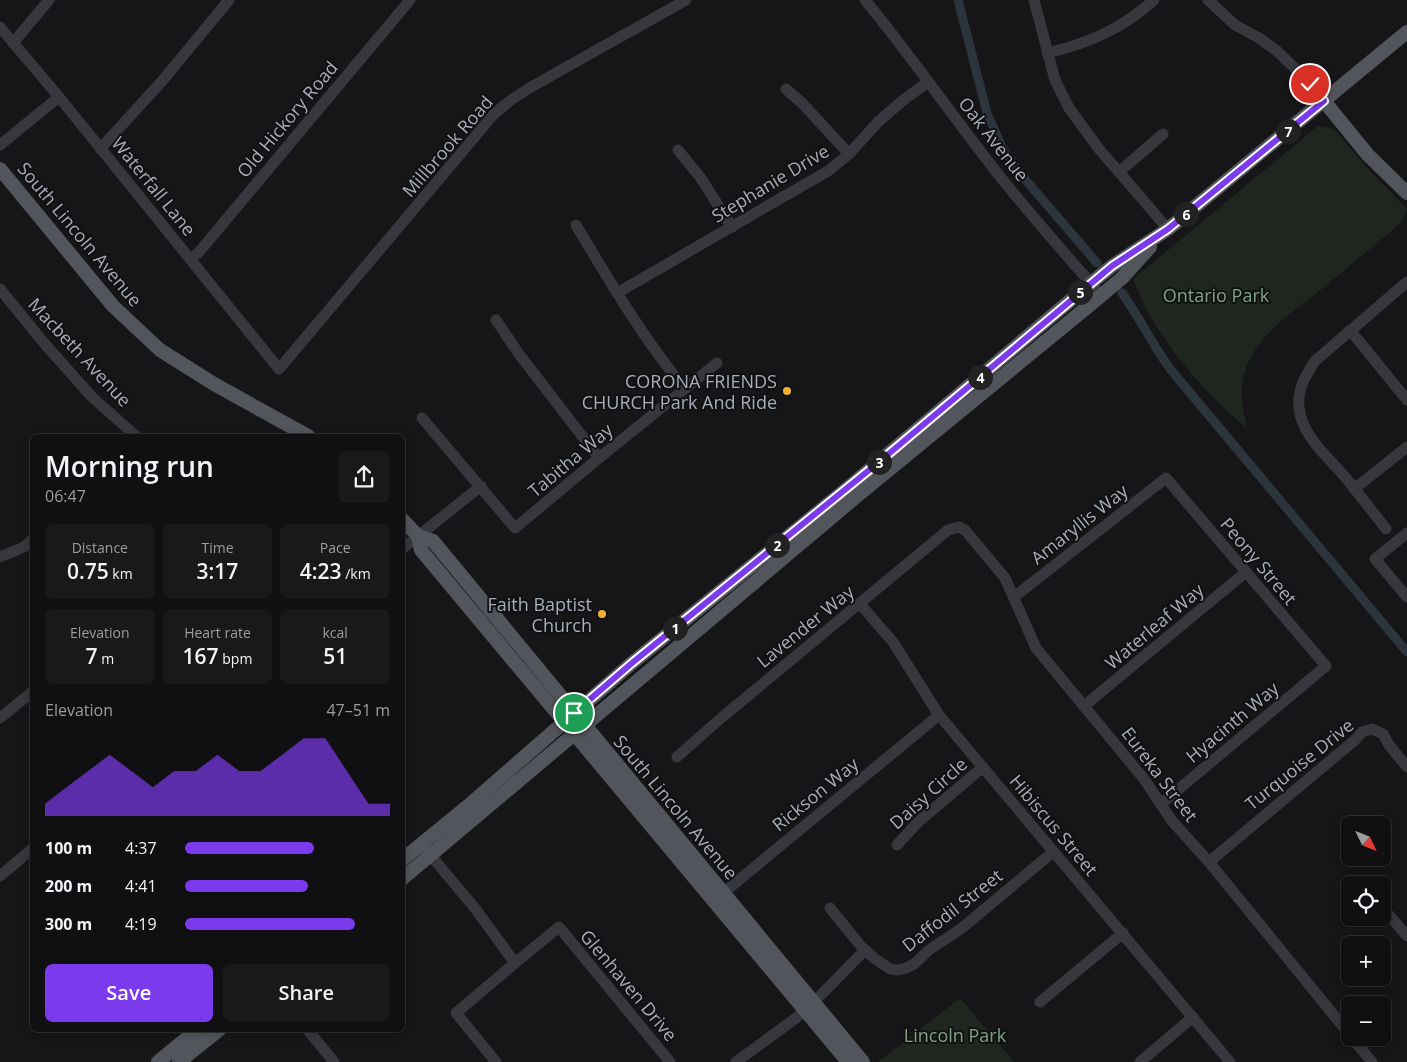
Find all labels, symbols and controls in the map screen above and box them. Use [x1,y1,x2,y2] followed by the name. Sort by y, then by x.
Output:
[231,56,343,182] street label: Old Hickory Road
[1289,63,1331,105] pin
[1296,70,1324,98] icon: check
[396,90,498,202] street label: Millbrook Road
[954,92,1034,186] street label: Oak Avenue
[1276,118,1300,144] pin: 7
[1284,122,1293,141] text: 7
[107,131,201,241] street label: Waterfall Lane
[707,138,833,228] street label: Stephanie Drive
[13,157,147,311] street label: South Lincoln Avenue
[1174,202,1198,226] pin: 6
[1182,205,1191,224] text: 6
[1068,280,1092,304] pin: 5
[1076,283,1085,302] text: 5
[1163,283,1270,307] park label: Ontario Park
[23,292,137,412] street label: Macbeth Avenue
[968,364,992,390] pin: 4
[976,368,985,387] text: 4
[582,369,777,414] place label: CORONA FRIENDS CHURCH Park And Ride
[781,385,793,397] marker: CORONA FRIENDS CHURCH Park And Ride
[523,417,618,502] street label: Tabitha Way
[45,447,214,485] text: Morning run
[866,450,892,474] pin: 3
[338,451,390,503] button: share
[875,453,884,472] text: 3
[1026,478,1133,569] street label: Amaryllis Way
[45,485,86,507] text: 06:47
[1215,512,1303,610] street label: Peony Street
[764,532,790,558] pin: 2
[773,536,782,555] text: 2
[72,538,128,557] text: Distance
[201,538,234,557] text: Time
[320,538,351,557] text: Pace
[67,557,109,585] text: 0.75
[197,557,238,585] text: 3:17
[300,557,342,585] text: 4:23
[109,564,133,583] text: km
[342,564,371,583] text: /km
[1100,577,1209,674] street label: Waterleaf Way
[751,579,859,673] street label: Lavender Way
[487,592,592,637] place label: Faith Baptist Church
[596,608,608,620] marker: Faith Baptist Church
[662,616,688,640] pin: 1
[671,619,680,638] text: 1
[70,623,130,642] text: Elevation
[184,623,251,642] text: Heart rate
[322,623,348,642] text: kcal
[86,642,98,670] text: 7
[183,642,219,670] text: 167
[323,642,347,670] text: 51
[98,649,114,668] text: m
[219,649,252,668] text: bpm
[1181,675,1284,768] street label: Hyacinth Way
[553,692,595,734] pin
[45,699,113,721] text: Elevation
[326,699,390,721] text: 47–51 m
[560,699,588,727] icon: arrive
[1240,713,1358,815] street label: Turquoise Drive
[1116,722,1204,826] street label: Eureka Street
[609,730,743,884] street label: South Lincoln Avenue
[767,751,864,836] street label: Rickson Way
[884,752,972,834] street label: Daisy Circle
[1005,769,1103,881] street label: Hibiscus Street
[1341,816,1391,866] north arrow
[1341,816,1391,1046] map controls
[45,837,92,859] text: 100 m
[125,837,157,859] text: 4:37
[897,863,1007,957] street label: Daffodil Street
[45,875,92,897] text: 200 m
[125,875,157,897] text: 4:41
[1341,876,1391,926] button: locate
[45,913,92,935] text: 300 m
[125,913,157,935] text: 4:19
[575,924,683,1046] street label: Glenhaven Drive
[1341,936,1391,986] button: +
[45,964,213,1022] button: Save
[223,964,390,1022] button: Share
[1341,996,1391,1046] button: −
[904,1023,1007,1047] park label: Lincoln Park

